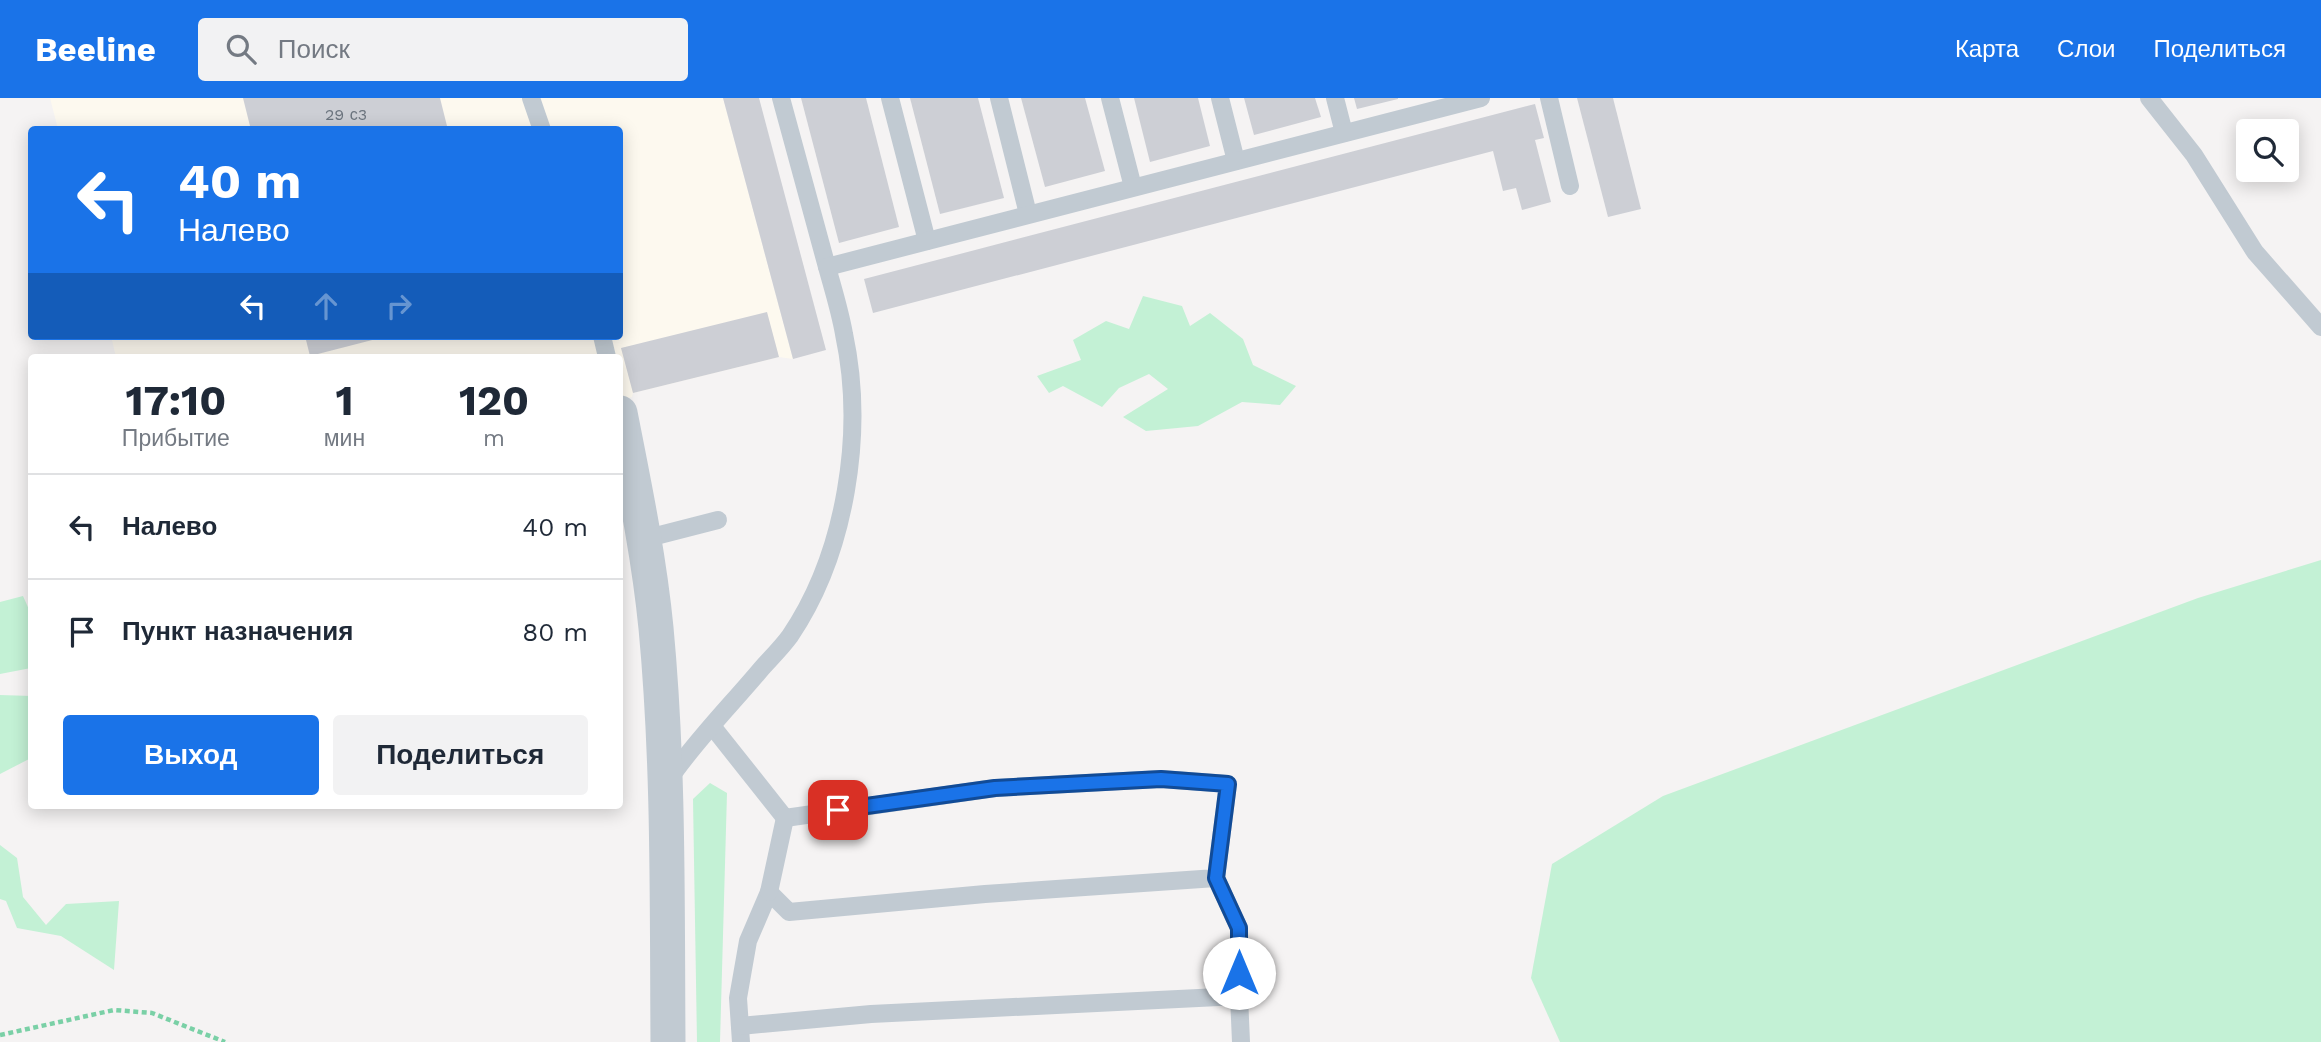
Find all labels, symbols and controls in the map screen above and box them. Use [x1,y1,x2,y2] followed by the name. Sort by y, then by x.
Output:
[198,18,688,81] search box
[35,30,156,69] text: Beeline
[222,30,260,68] icon: search
[278,34,350,64] text: Поиск
[1955,35,2019,63] text: Карта
[2057,35,2115,63] text: Слои
[2153,35,2286,63] text: Поделиться
[325,105,367,124] house number: 29 с3
[2236,119,2299,182] map controls
[2236,119,2299,182] button: search
[178,152,301,210] text: 40 m
[63,154,154,245] icon: left
[178,211,290,249] text: Налево
[234,287,272,325] icon: left
[307,287,345,325] icon: ahead
[380,287,418,325] icon: right
[126,376,226,425] text: 17:10
[335,376,353,425] text: 1
[459,376,529,425] text: 120
[122,425,230,452] text: Прибытие
[324,425,365,452] text: мин
[483,425,505,452] text: m
[63,508,101,546] icon: left
[122,511,217,541] text: Налево
[522,512,588,542] text: 40 m
[63,613,101,651] icon: arrive
[122,616,353,646] text: Пункт назначения
[522,617,588,647] text: 80 m
[63,715,319,795] button: Выход
[333,715,588,795] button: Поделиться
[808,780,868,840] pin
[819,791,857,829] icon: arrive
[1202,936,1276,1010] position arrow

